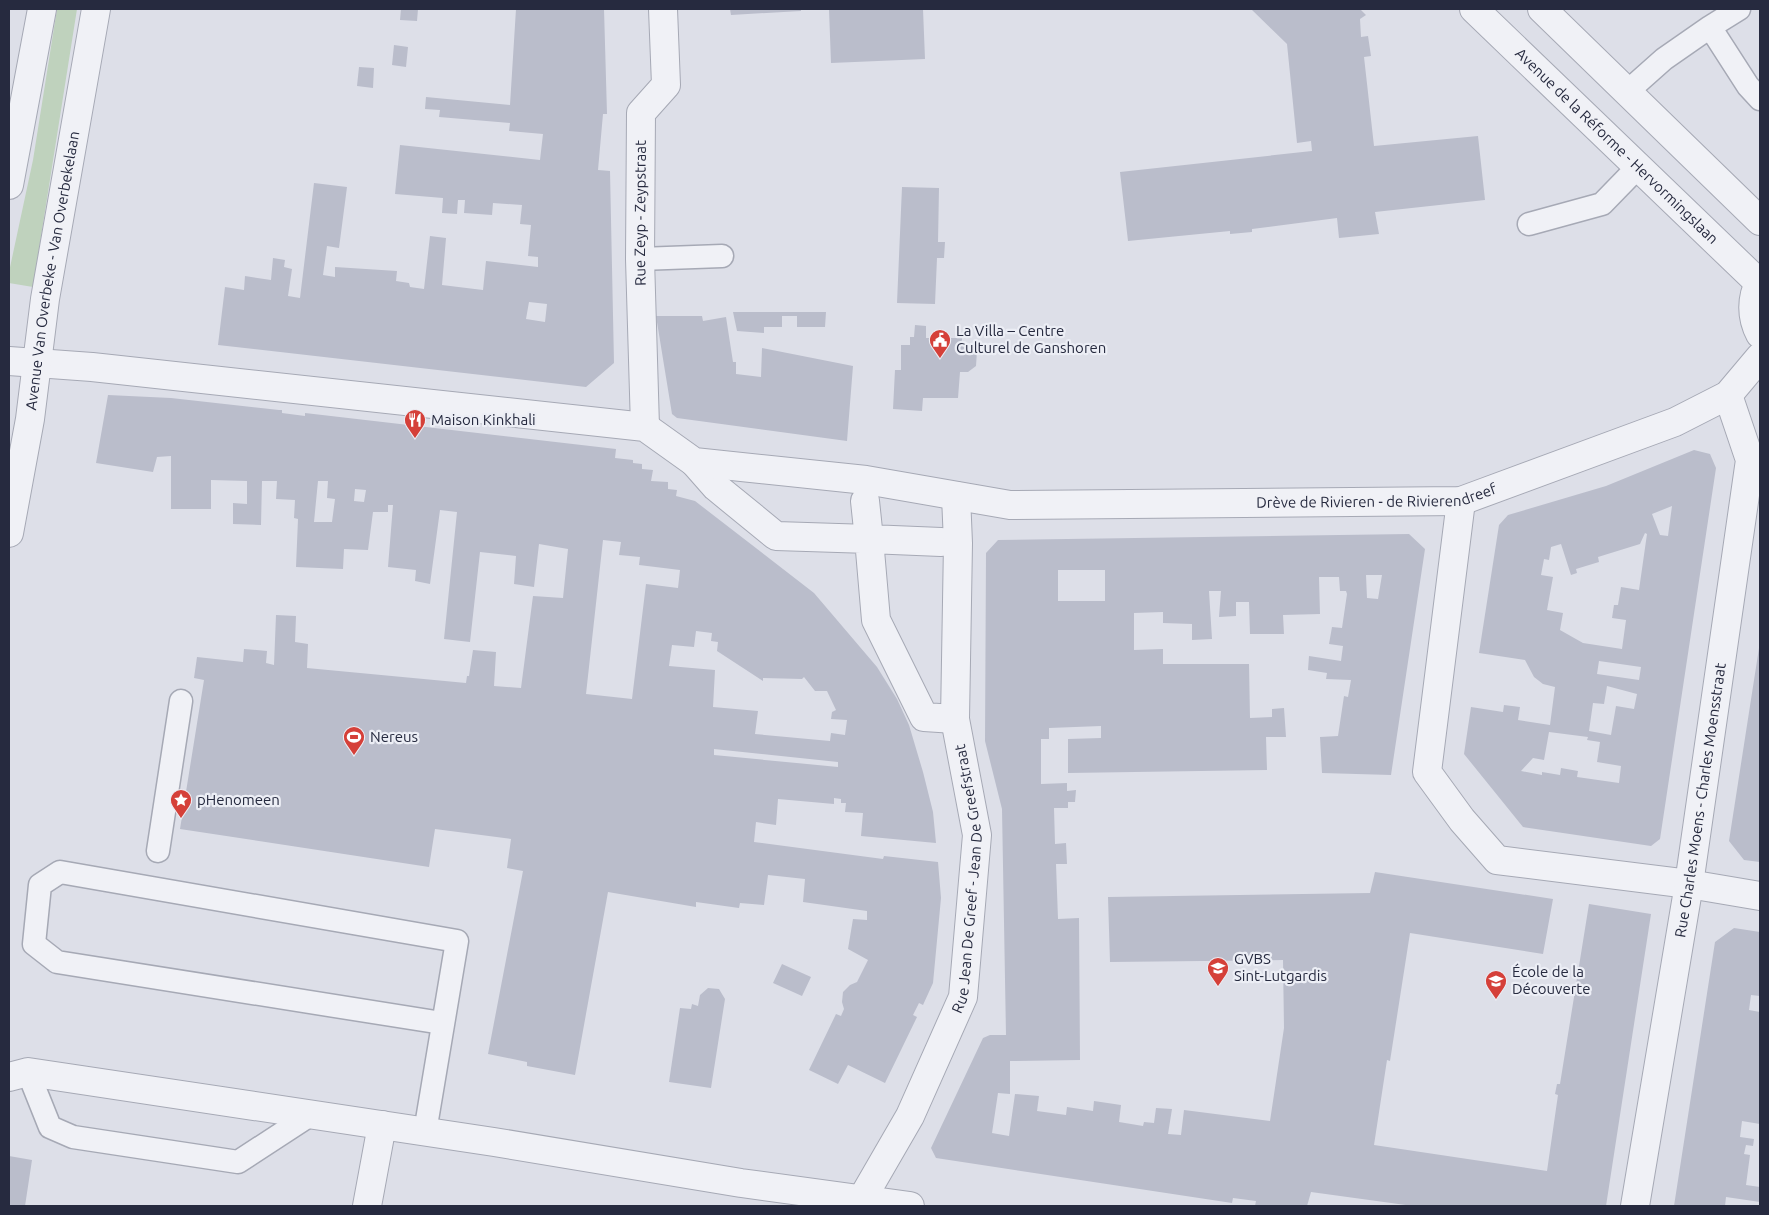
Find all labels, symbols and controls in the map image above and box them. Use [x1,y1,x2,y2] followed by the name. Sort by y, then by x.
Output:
[1512,45,1722,247] street label: Avenue de la Réforme - Hervormingslaan
[22,130,82,411] street label: Avenue Van Overbeke - Van Overbekelaan
[631,140,649,286] street label: Rue Zeyp - Zeypstraat
[956,322,1106,356] place label: La Villa – Centre Culturel de Ganshoren
[928,328,952,359] public building icon: La Villa – Centre Culturel de Ganshoren
[403,408,427,439] restaurant icon: Maison Kinkhali
[431,411,536,428] place label: Maison Kinkhali
[1256,480,1499,511] street label: Drève de Rivieren - de Rivierendreef
[1671,662,1729,939] street label: Rue Charles Moens - Charles Moensstraat
[342,725,366,756] sports icon: Nereus
[370,728,418,745] place label: Nereus
[948,743,985,1016] street label: Rue Jean De Greef - Jean De Greefstraat
[169,788,193,819] place icon: pHenomeen
[197,791,280,808] place label: pHenomeen
[1234,950,1327,984] place label: GVBS Sint-Lutgardis
[1206,956,1230,987] school or university icon: GVBS Sint-Lutgardis
[1512,963,1591,997] place label: École de la Découverte
[1484,969,1508,1000] school or university icon: École de la Découverte

